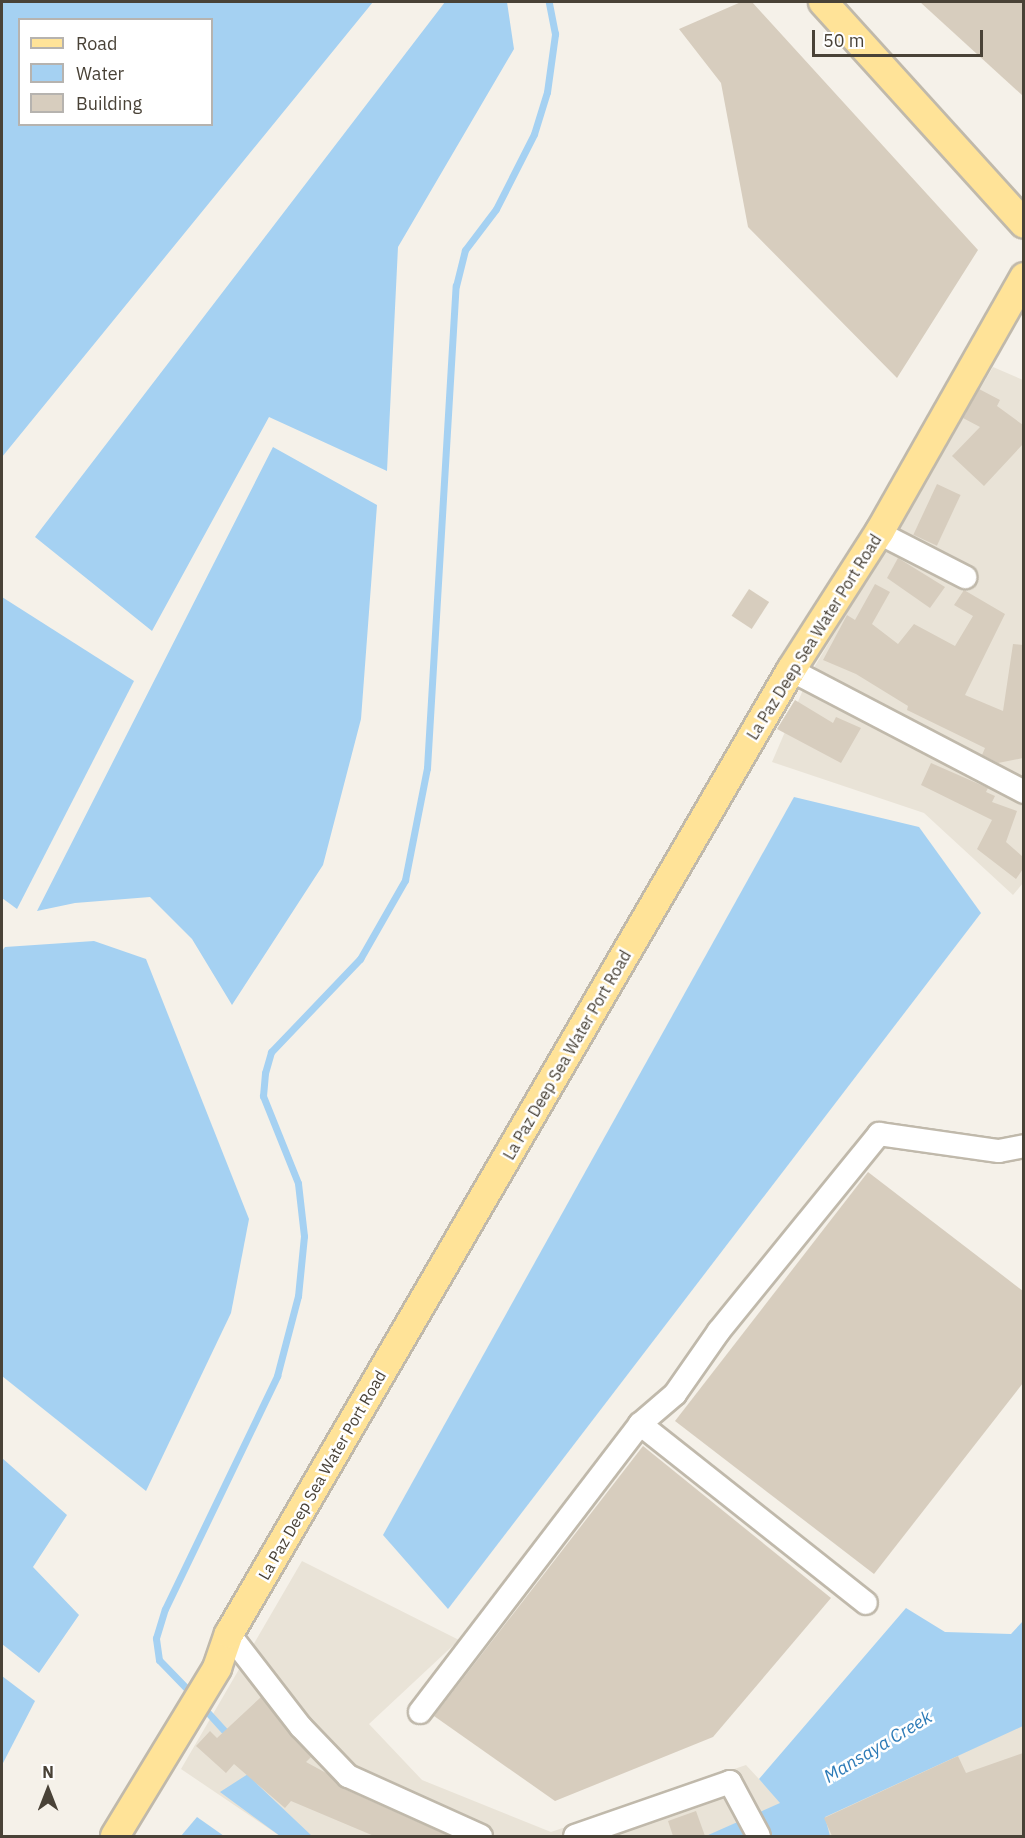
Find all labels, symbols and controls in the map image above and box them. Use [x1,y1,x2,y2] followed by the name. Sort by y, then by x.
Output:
[18,18,213,126] legend
[815,18,986,56] scale bar
[823,29,865,52] text: 50 m
[76,32,117,55] text: Road
[76,62,124,85] text: Water
[76,92,142,115] text: Building
[743,531,885,743] street label: La Paz Deep Sea Water Port Road
[499,947,635,1163] street label: La Paz Deep Sea Water Port Road
[254,1367,390,1583] street label: La Paz Deep Sea Water Port Road
[820,1706,936,1788] water label: Mansaya Creek
[18,1760,78,1820] north arrow
[42,1762,54,1782] text: N

